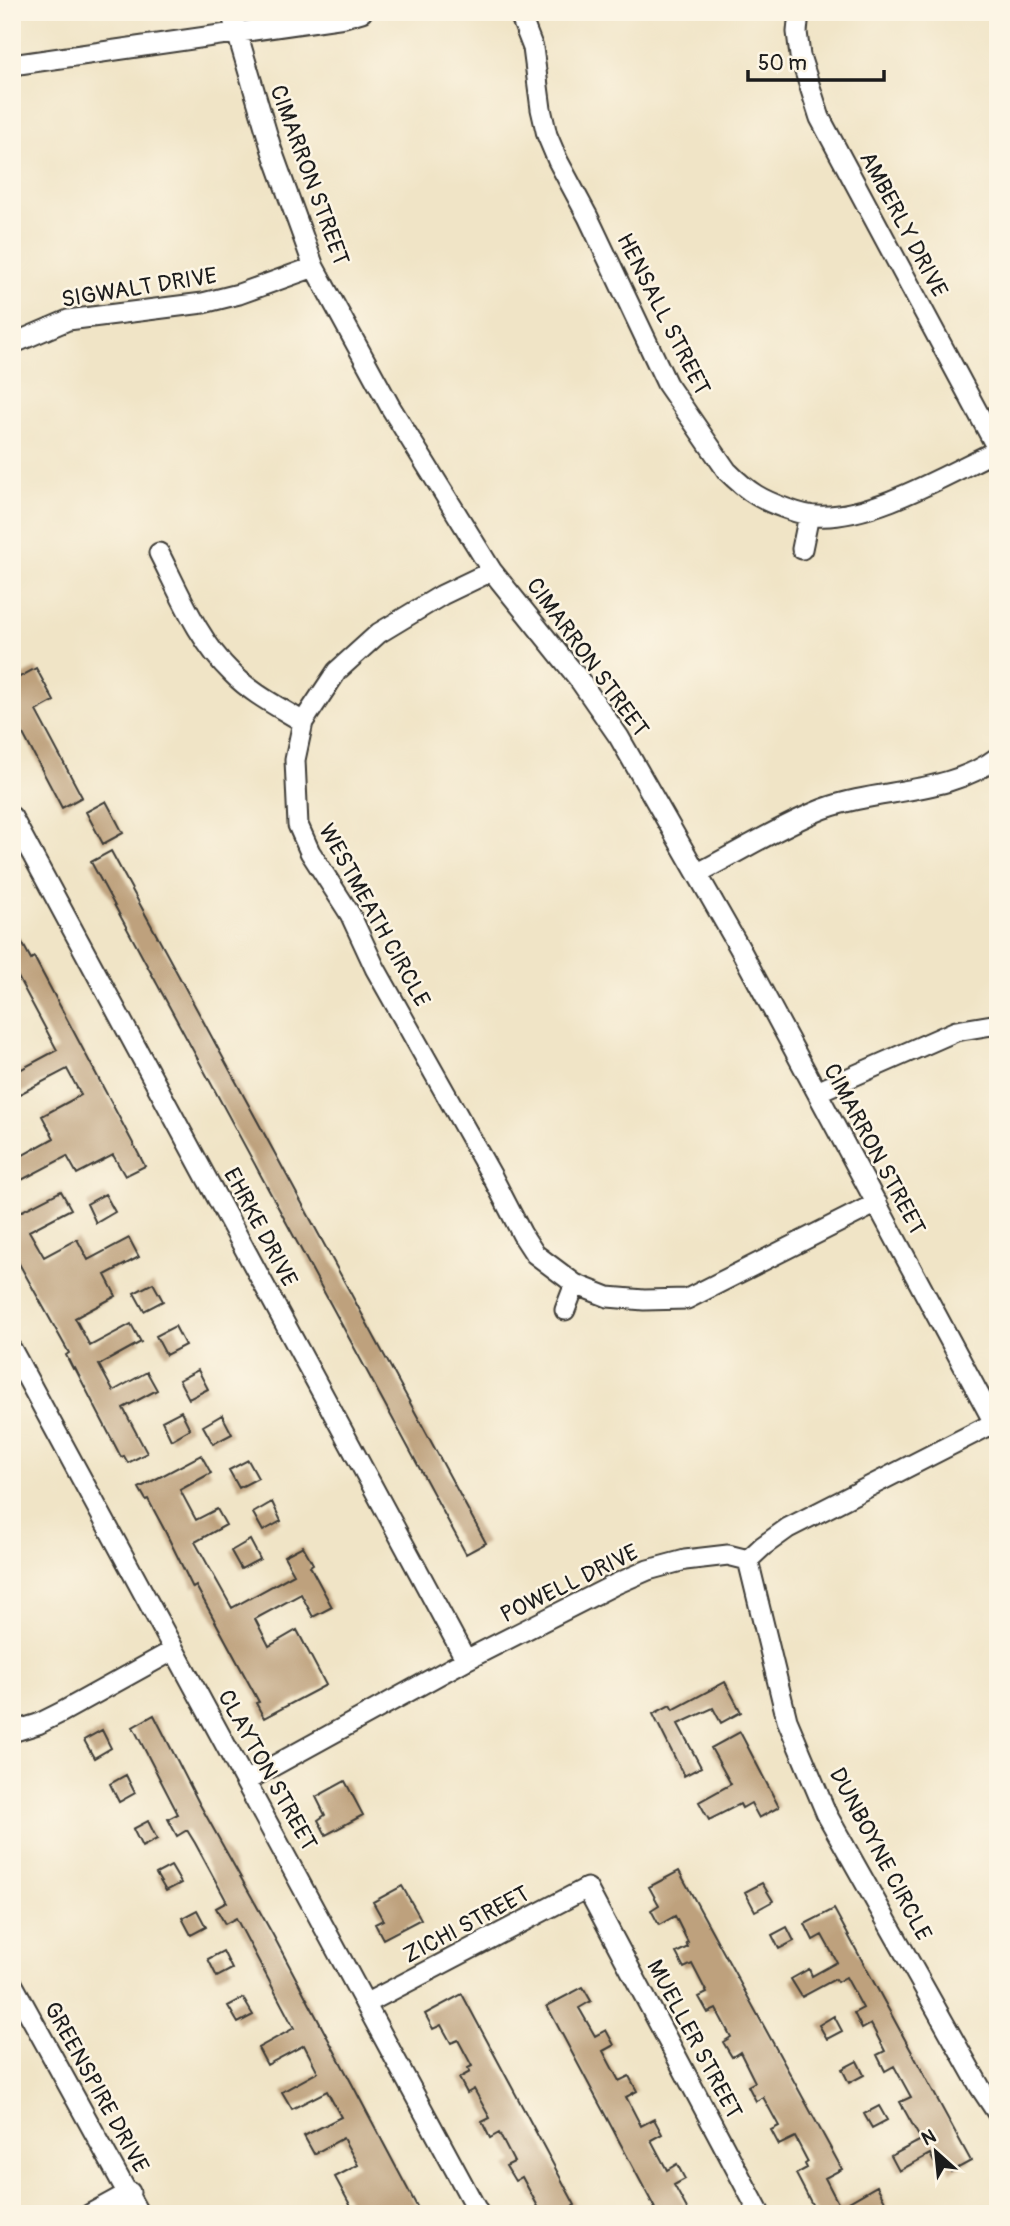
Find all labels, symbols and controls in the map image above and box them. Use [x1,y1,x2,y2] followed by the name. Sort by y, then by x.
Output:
[748,38,884,82] scale bar
[758,50,807,77] text: 50 m
[263,81,356,270] street label: CIMARRON STREET
[853,146,954,302] street label: AMBERLY DRIVE
[610,228,717,400] street label: HENSALL STREET
[59,261,219,314] street label: SIGWALT DRIVE
[520,572,655,743] street label: CIMARRON STREET
[312,819,437,1012] street label: WESTMEATH CIRCLE
[817,1058,932,1240] street label: CIMARRON STREET
[217,1163,304,1292] street label: EHRKE DRIVE
[496,1538,643,1629] street label: POWELL DRIVE
[211,1685,324,1856] street label: CLAYTON STREET
[823,1763,938,1946] street label: DUNBOYNE CIRCLE
[398,1879,534,1970] street label: ZICHI STREET
[640,1955,749,2124] street label: MUELLER STREET
[38,1997,156,2178] street label: GREENSPIRE DRIVE
[902,2118,972,2188] north arrow
[918,2124,940,2151] text: N

